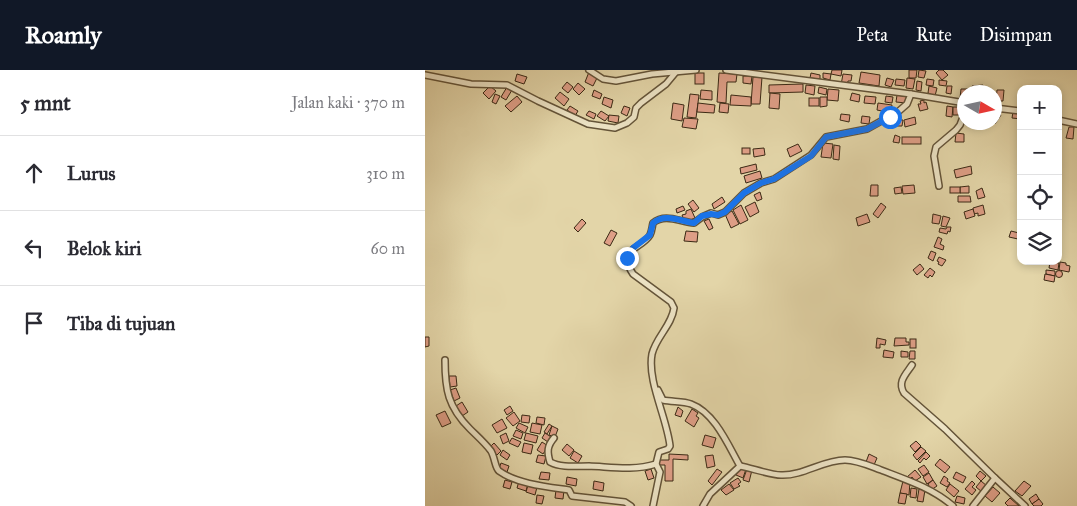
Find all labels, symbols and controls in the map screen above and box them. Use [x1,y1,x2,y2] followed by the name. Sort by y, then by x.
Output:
[25,20,102,50] text: Roamly
[857,24,888,46] text: Peta
[916,24,952,46] text: Rute
[980,24,1052,46] text: Disimpan
[957,85,1002,130] north arrow
[1017,85,1062,265] map controls
[1017,85,1062,130] button: +
[20,90,71,116] text: 5 mnt
[291,93,405,112] text: Jalan kaki · 370 m
[879,106,902,129] route start
[1017,130,1062,175] button: −
[20,159,48,187] icon: ahead
[67,162,115,185] text: Lurus
[366,164,405,183] text: 310 m
[1017,175,1062,220] button: locate
[1017,220,1062,265] button: layers
[20,234,48,262] icon: left
[67,237,141,260] text: Belok kiri
[371,239,405,258] text: 60 m
[616,247,639,270] route end
[20,309,48,337] icon: arrive
[67,312,175,335] text: Tiba di tujuan

